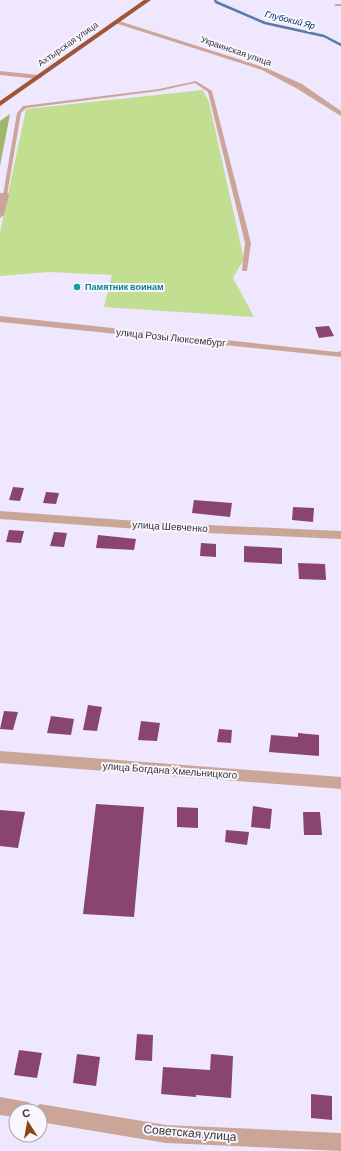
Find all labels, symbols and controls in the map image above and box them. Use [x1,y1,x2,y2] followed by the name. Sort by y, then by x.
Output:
[264,8,316,31] water label: Глубокий Яр
[35,19,100,68] street label: Ахтырская улица
[199,33,273,68] street label: Украинская улица
[85,281,164,292] place label: Памятник воинам
[72,282,82,292] marker: Памятник воинам
[115,325,227,349] street label: улица Розы Люксембург
[132,518,208,534] street label: улица Шевченко
[102,759,238,781] street label: улица Богдана Хмельницкого
[8,1103,48,1143] north arrow
[21,1106,31,1120] text: С
[143,1121,237,1144] street label: Советская улица

